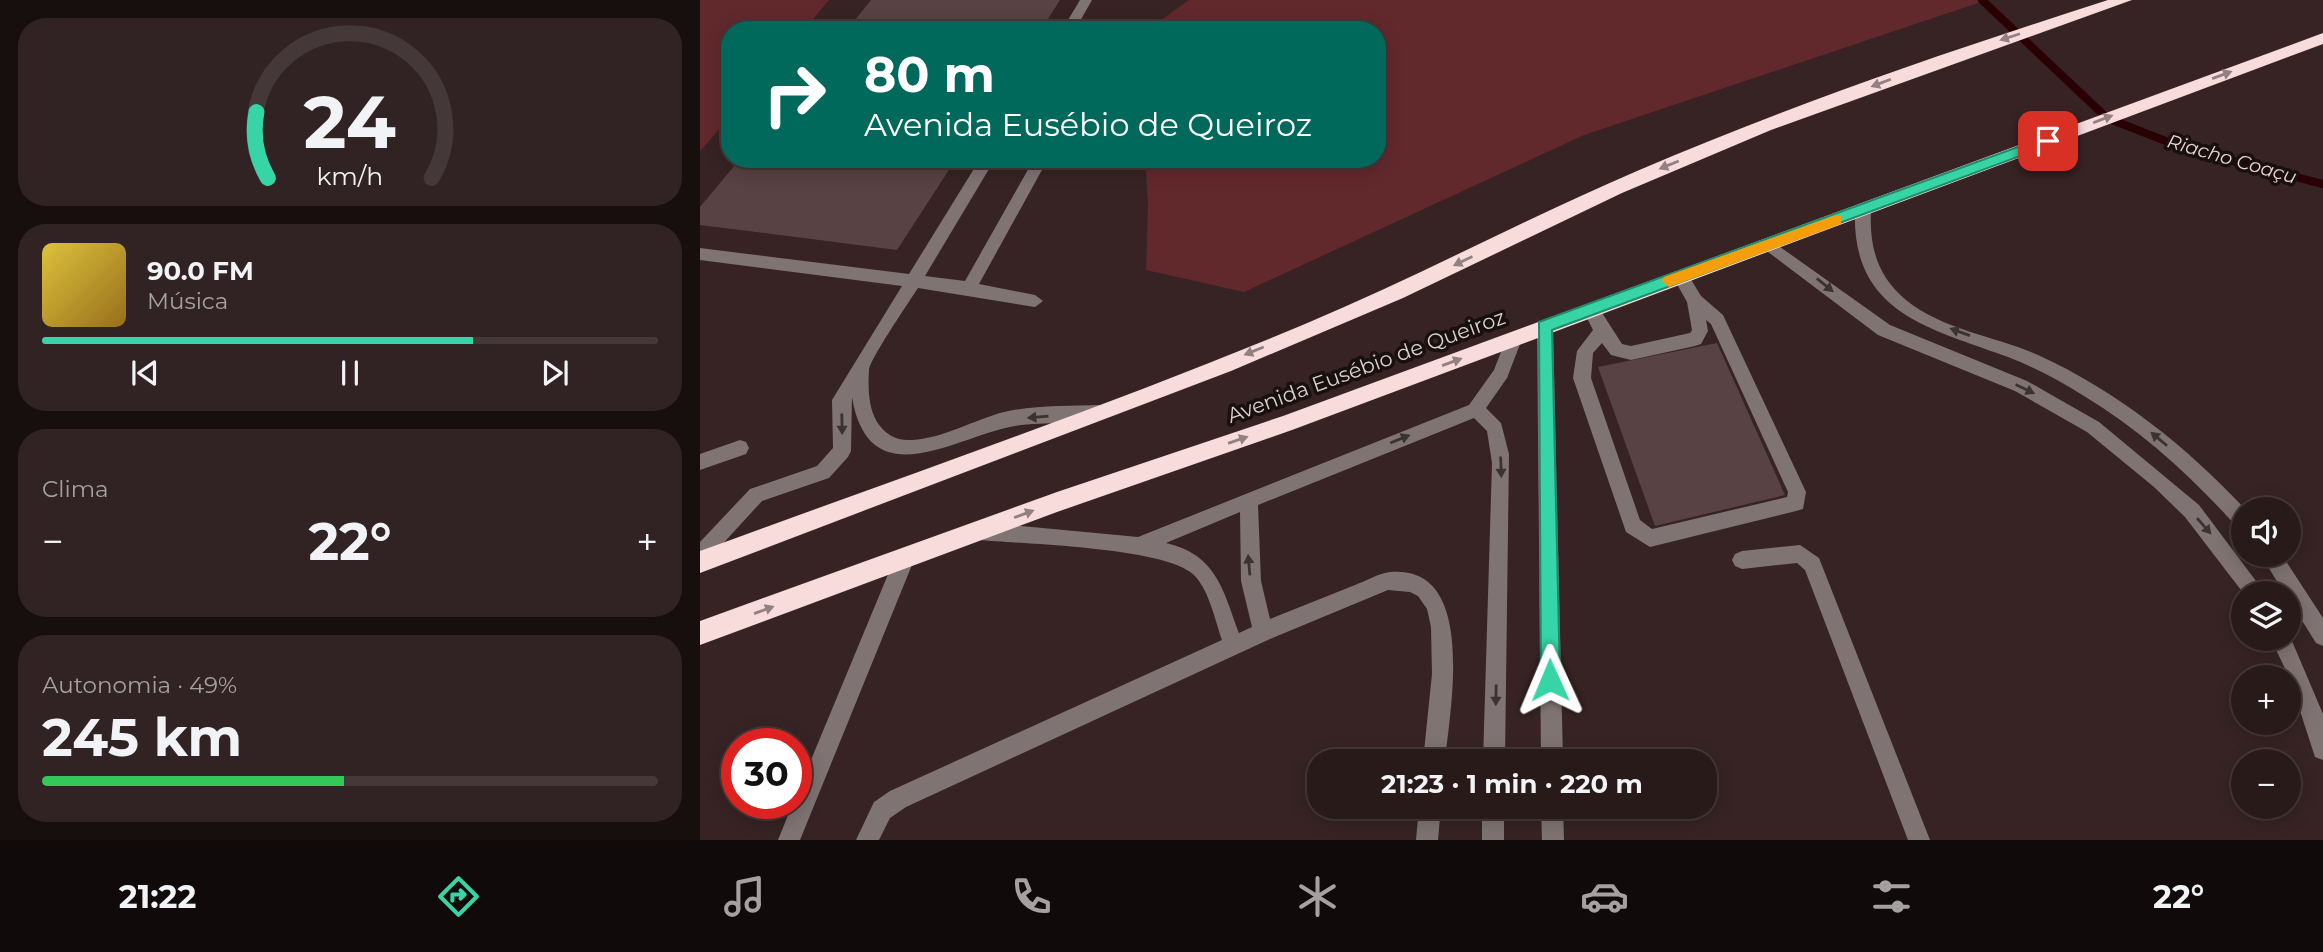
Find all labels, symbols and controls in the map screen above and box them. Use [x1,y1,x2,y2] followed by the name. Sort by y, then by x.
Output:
[1999,32,2020,43] one-way arrow
[864,45,995,104] text: 80 m
[749,49,840,140] icon: right
[2212,69,2233,80] one-way arrow
[1871,77,1892,88] one-way arrow
[304,78,396,166] text: 24
[864,105,1312,144] text: Avenida Eusébio de Queiroz
[2018,111,2078,171] pin
[2092,114,2113,125] one-way arrow
[2029,122,2067,160] icon: arrive
[2165,130,2299,188] water label: Riacho Coaçu
[1659,160,1680,171] one-way arrow
[317,161,383,191] text: km/h
[147,255,254,287] text: 90.0 FM
[1453,255,1473,266] one-way arrow
[1816,277,1833,292] one-way arrow
[147,287,228,315] text: Música
[1224,304,1508,428] street label: Avenida Eusébio de Queiroz
[1949,326,1970,337] one-way arrow
[1243,345,1264,356] one-way arrow
[126,354,164,392] icon: previous
[331,354,369,392] icon: pause
[536,354,574,392] icon: next
[1442,356,1463,367] one-way arrow
[2015,383,2035,394] one-way arrow
[1026,412,1048,423] one-way arrow
[836,414,847,436] one-way arrow
[2151,432,2168,447] one-way arrow
[1228,434,1249,445] one-way arrow
[1389,434,1410,445] one-way arrow
[1495,456,1506,478] one-way arrow
[42,475,109,503] text: Clima
[2231,497,2301,819] map controls
[2231,497,2301,567] button: sound
[1013,509,1034,520] one-way arrow
[308,510,392,573] text: 22°
[2196,517,2212,535] one-way arrow
[42,518,64,565] text: −
[636,518,658,565] text: +
[1243,554,1254,576] one-way arrow
[2231,581,2301,651] button: layers
[754,604,775,615] one-way arrow
[1513,643,1587,717] position arrow
[2231,665,2301,735] button: +
[42,671,237,699] text: Autonomia · 49%
[1490,684,1502,706] one-way arrow
[42,706,242,769] text: 245 km
[721,728,812,819] speed limit sign: 30
[2231,749,2301,819] button: −
[1381,768,1643,800] text: 21:23 · 1 min · 220 m
[434,872,483,921] icon: directions
[720,872,769,921] icon: music
[1007,872,1056,921] icon: phone
[1293,872,1342,921] icon: climate
[1580,872,1629,921] icon: car
[1867,872,1916,921] icon: filters
[119,877,196,916] text: 21:22
[2153,877,2204,916] text: 22°

